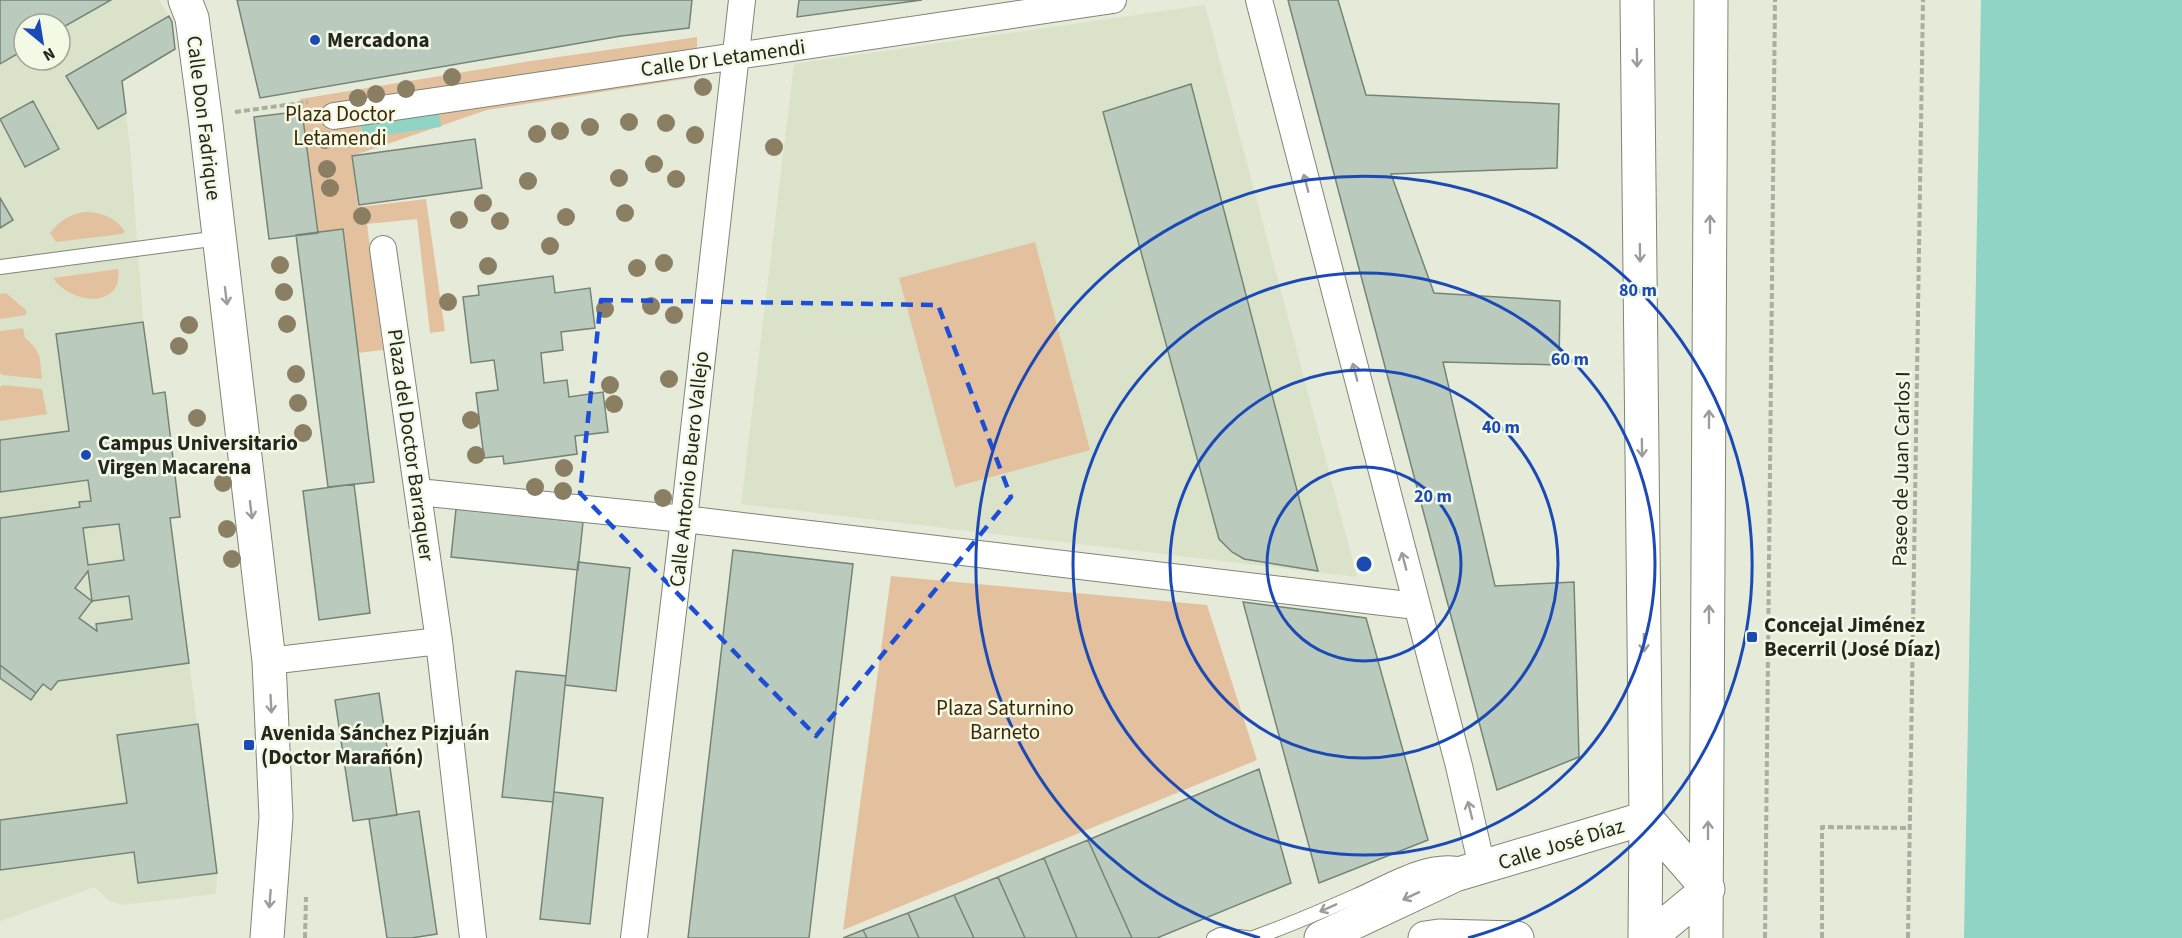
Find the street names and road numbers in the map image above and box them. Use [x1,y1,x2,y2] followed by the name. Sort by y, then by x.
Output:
[639,32,807,84] street label: Calle Dr Letamendi
[179,34,229,202] street label: Calle Don Fadrique
[380,327,442,564] street label: Plaza del Doctor Barraquer
[662,350,716,588] street label: Calle Antonio Buero Vallejo
[1884,371,1918,567] street label: Paseo de Juan Carlos I
[1494,811,1628,877] street label: Calle José Díaz

